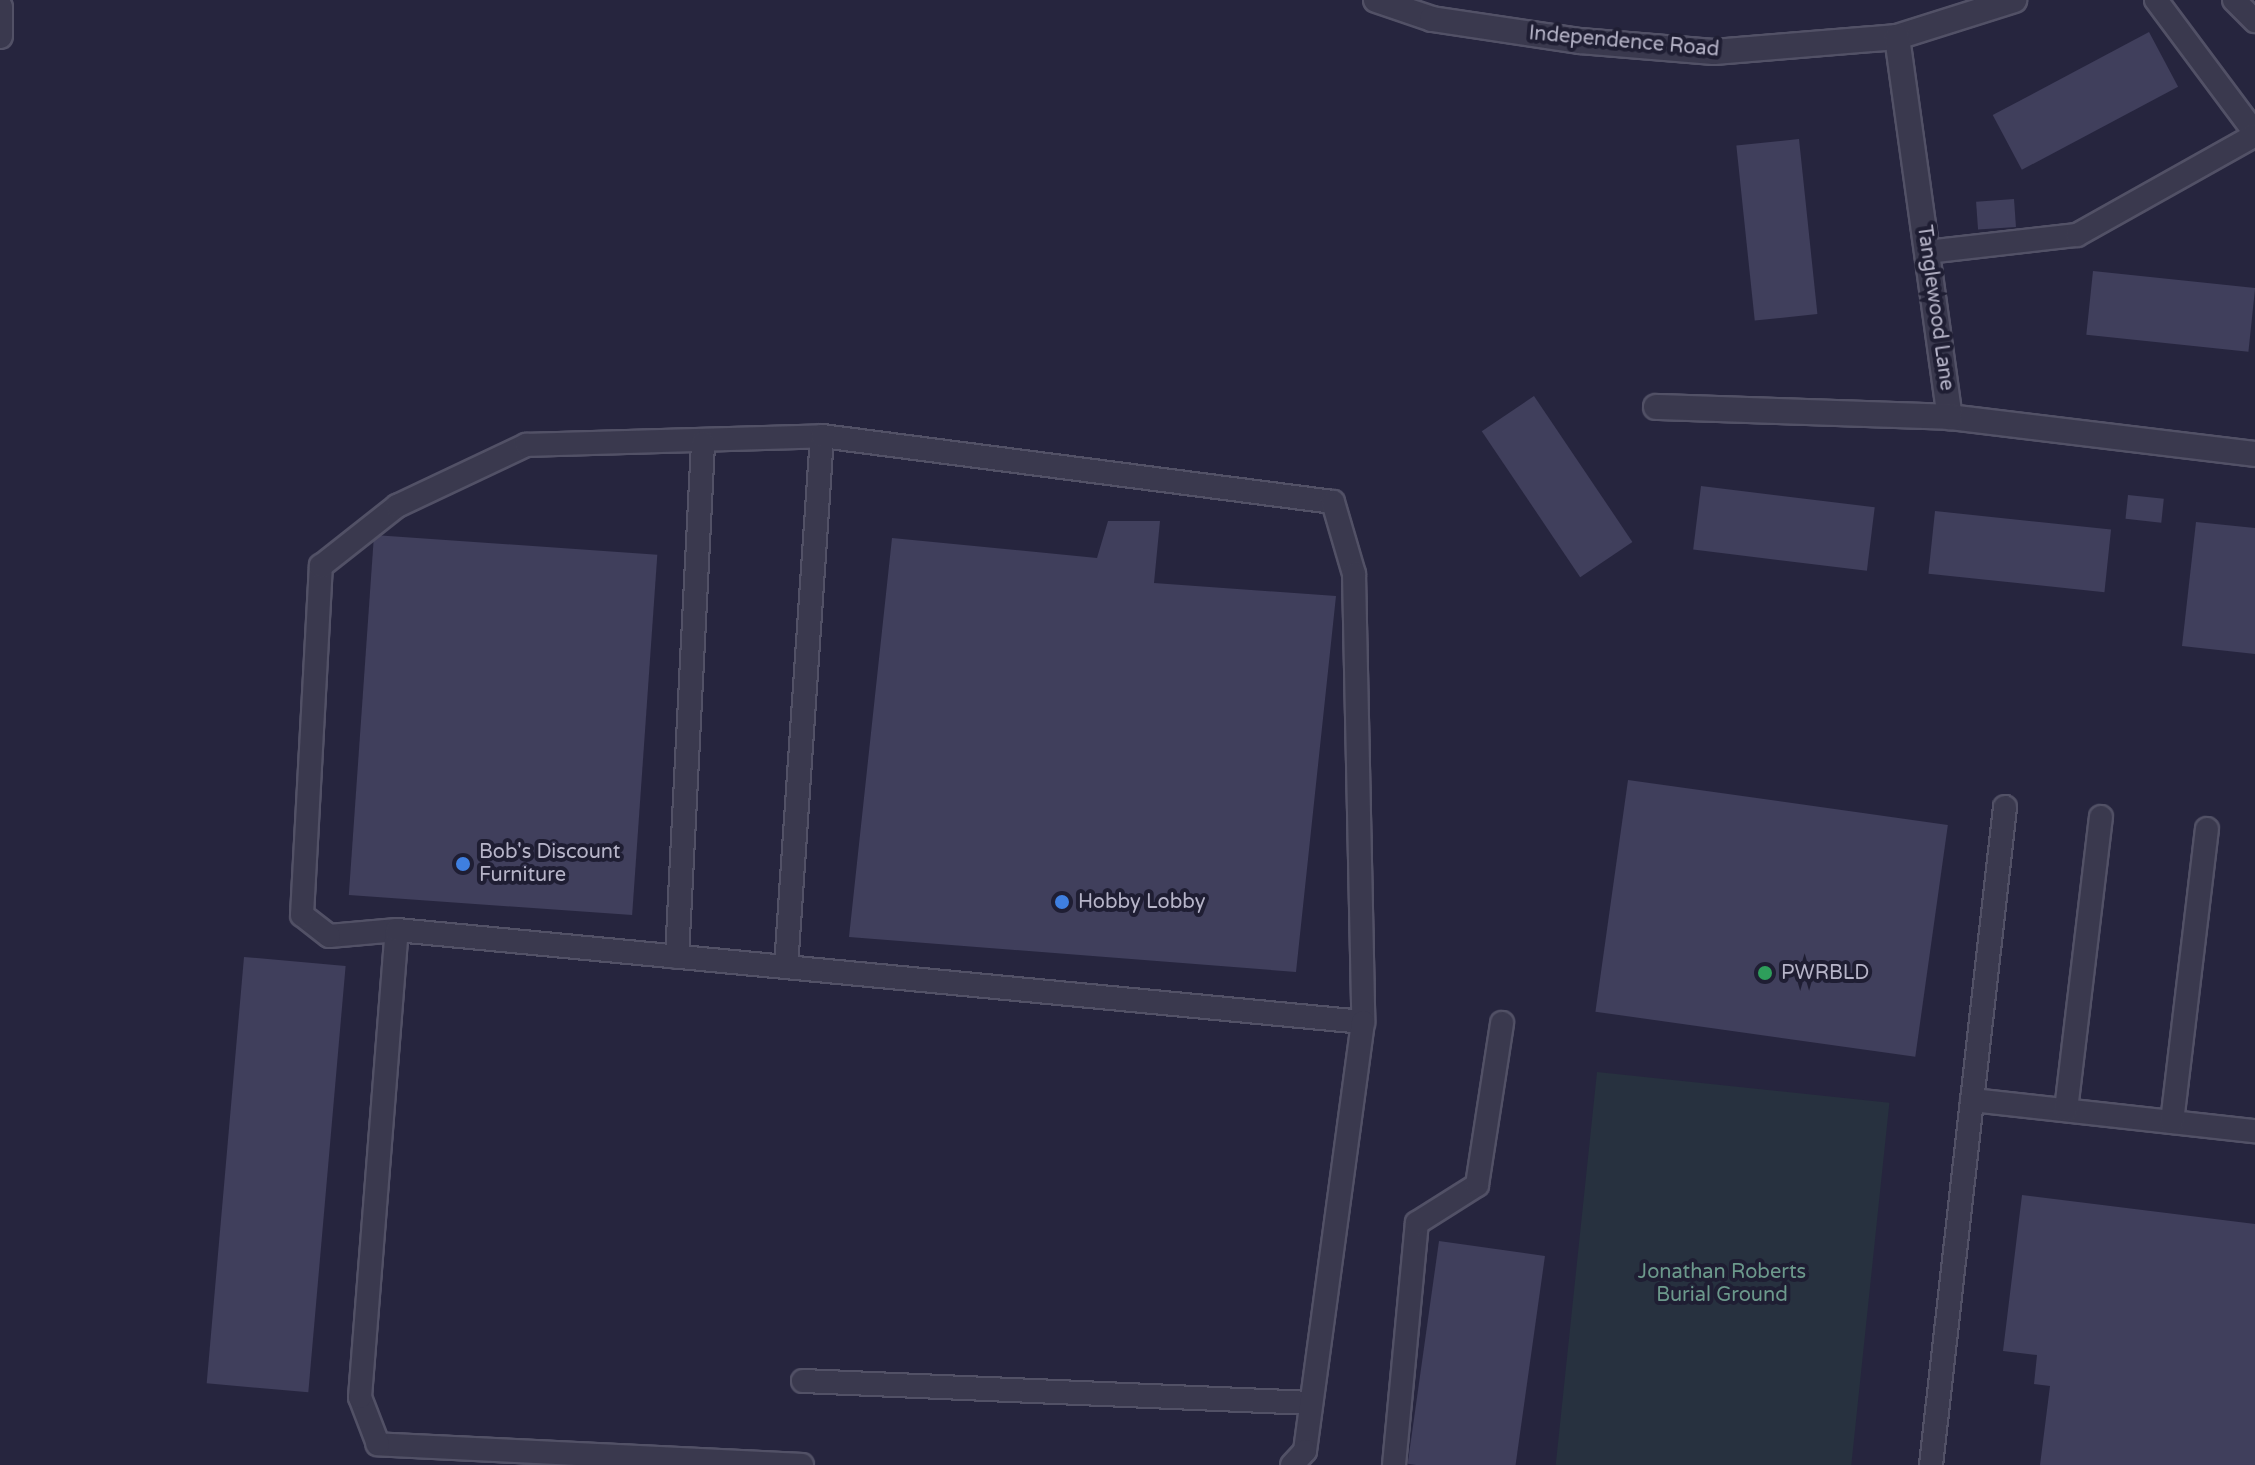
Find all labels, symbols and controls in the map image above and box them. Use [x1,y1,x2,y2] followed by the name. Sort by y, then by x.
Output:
[1528,22,1720,62] street label: Independence Road
[1912,224,1958,392] street label: Tanglewood Lane
[479,840,620,887] place label: Bob's Discount Furniture
[454,855,472,873] marker: Bob's Discount Furniture
[1078,890,1206,914] place label: Hobby Lobby
[1053,893,1071,911] marker: Hobby Lobby
[1781,961,1869,985] place label: PWRBLD
[1756,964,1774,982] marker: PWRBLD
[1638,1261,1806,1308] park label: Jonathan Roberts Burial Ground

